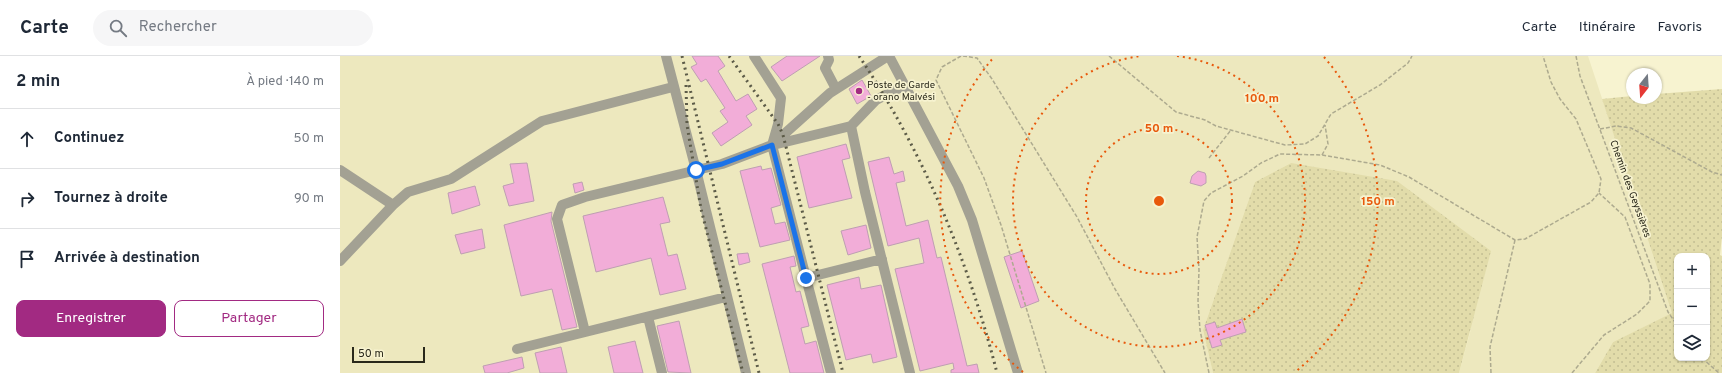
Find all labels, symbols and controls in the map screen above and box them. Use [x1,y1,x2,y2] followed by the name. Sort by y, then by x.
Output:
[93,10,373,46] search box
[20,16,69,40] text: Carte
[107,17,129,39] icon: search
[139,18,217,37] text: Rechercher
[1522,19,1557,36] text: Carte
[1579,19,1636,36] text: Itinéraire
[1658,19,1702,36] text: Favoris
[1626,68,1662,104] north arrow
[16,71,60,93] text: 2 min
[246,74,324,90] text: À pied · 140 m
[867,79,935,104] place label: Poste de Garde - orano Malvési
[854,86,864,96] marker: Poste de Garde - orano Malvési
[1245,91,1279,107] text: 100 m
[1145,121,1173,137] text: 50 m
[16,128,38,150] icon: ahead
[54,129,124,148] text: Continuez
[294,131,324,147] text: 50 m
[1606,139,1654,240] street label: Chemin des Geyssières
[687,161,705,179] route start
[16,188,38,210] icon: right
[54,189,168,208] text: Tournez à droite
[294,191,324,207] text: 90 m
[1152,194,1166,208] centre of rings
[1361,194,1395,210] text: 150 m
[16,248,38,270] icon: arrive
[54,249,200,268] text: Arrivée à destination
[1674,253,1710,361] map controls
[1674,253,1710,289] button: +
[797,269,815,287] route end
[1674,289,1710,325] button: −
[16,300,166,337] button: Enregistrer
[174,300,324,337] button: Partager
[1674,325,1710,361] button: layers
[352,345,425,364] scale bar
[358,347,384,361] text: 50 m

